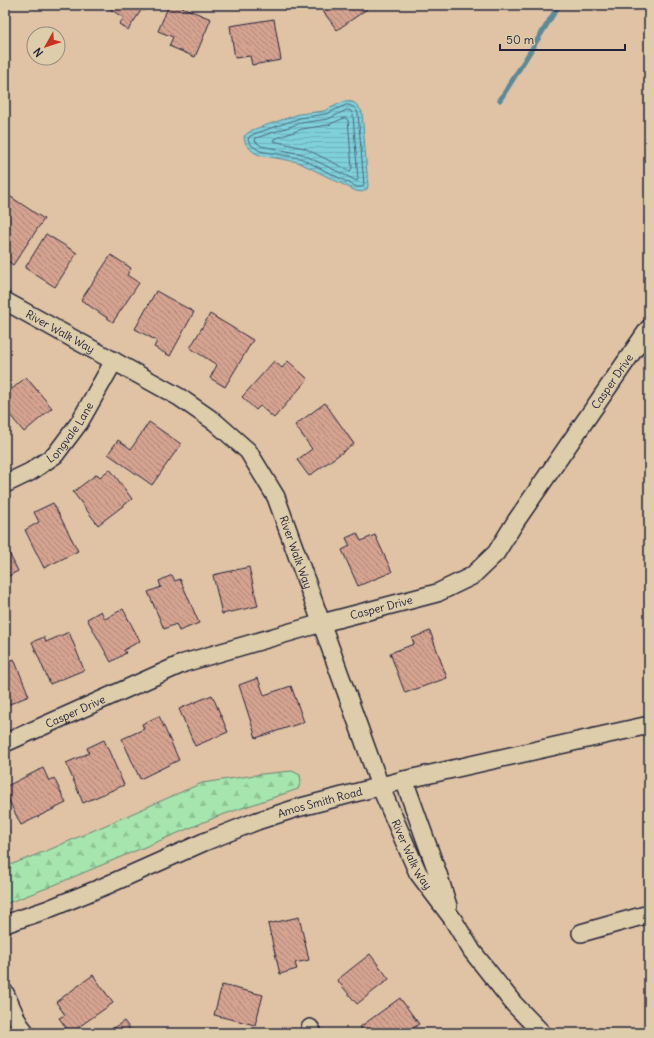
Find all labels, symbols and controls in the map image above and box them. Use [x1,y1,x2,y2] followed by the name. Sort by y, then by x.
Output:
[26,26,66,66] north arrow
[500,26,625,52] scale bar
[506,32,535,47] text: 50 m
[30,45,46,60] text: N
[23,307,97,356] street label: River Walk Way
[588,351,636,412] street label: Casper Drive
[44,400,96,466] street label: Longvale Lane
[276,514,315,591] street label: River Walk Way
[349,593,414,622] street label: Casper Drive
[43,692,107,731] street label: Casper Drive
[276,784,364,821] street label: Amos Smith Road
[388,817,435,892] street label: River Walk Way

